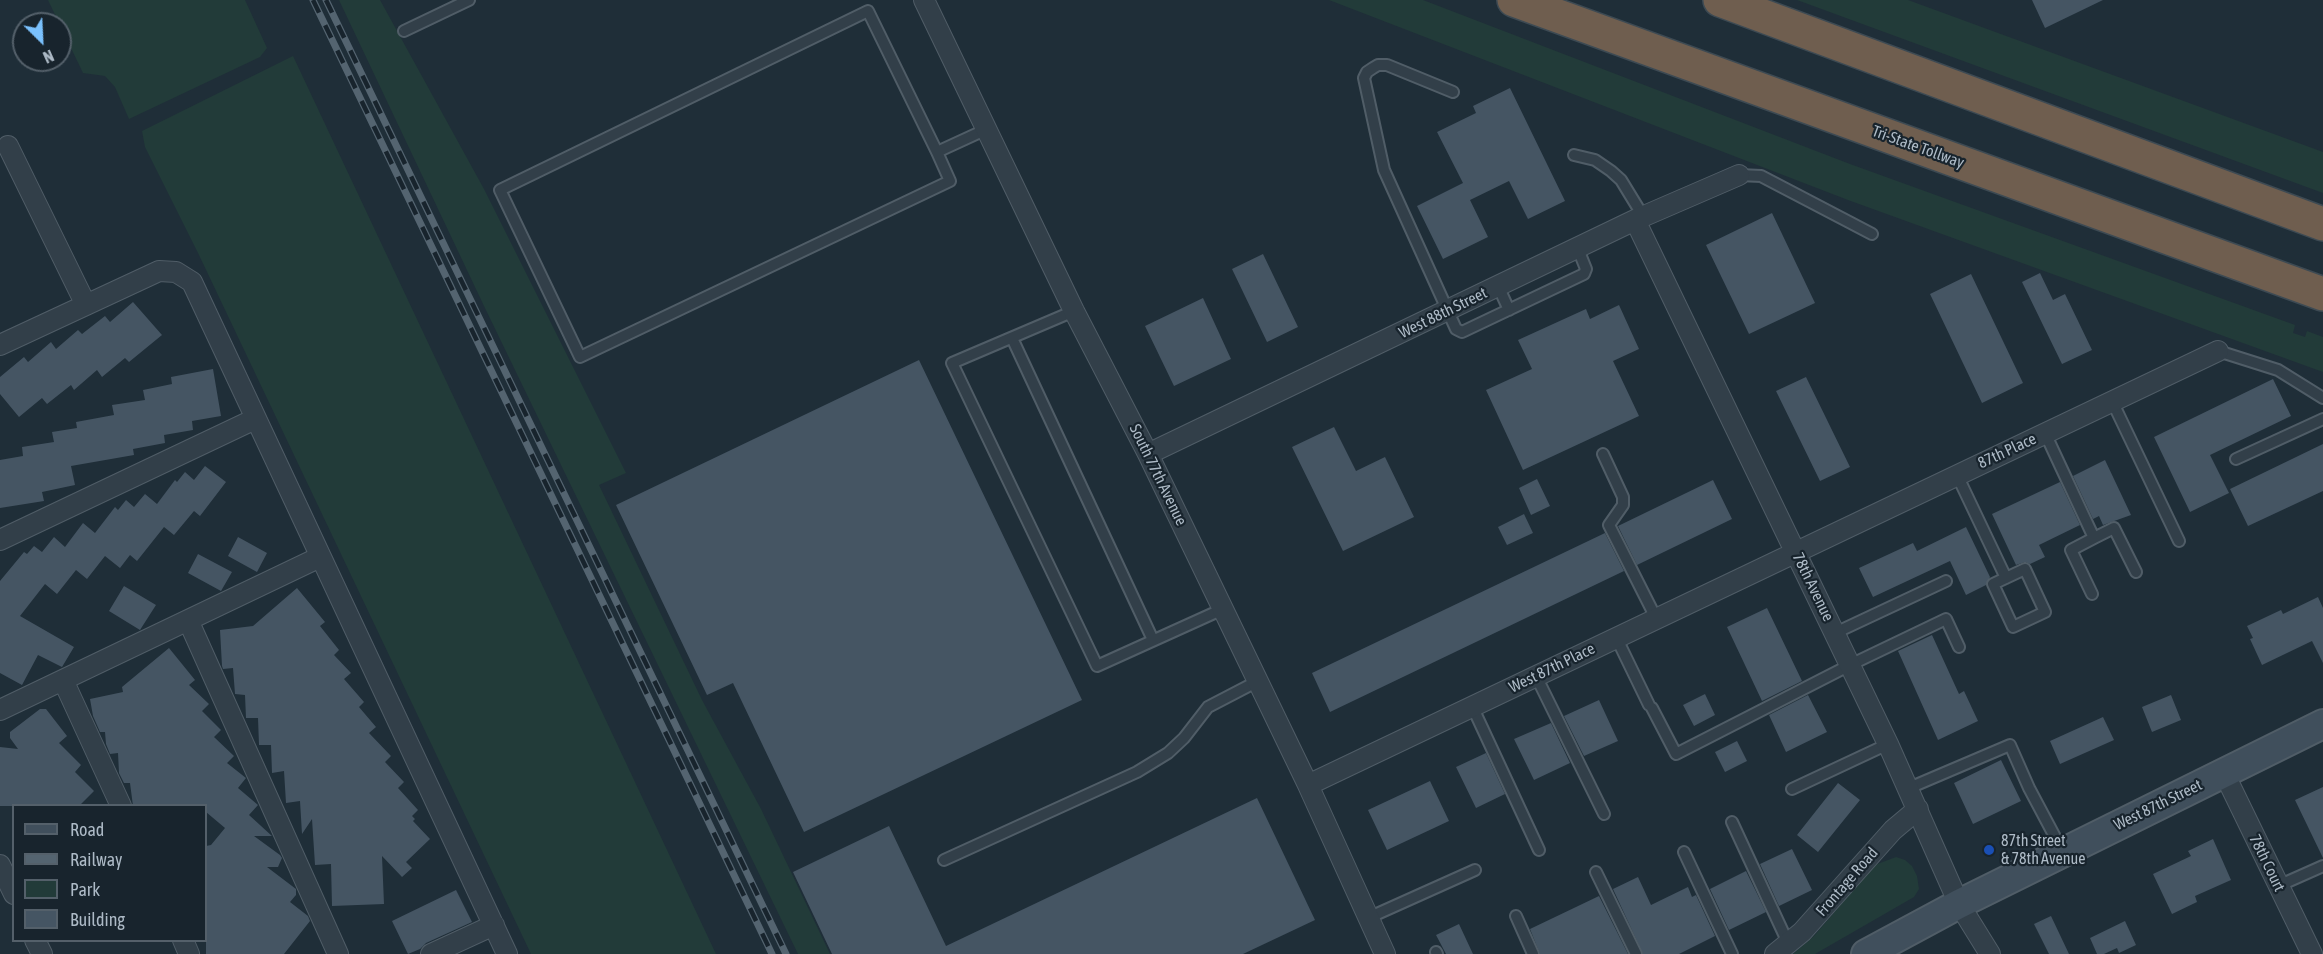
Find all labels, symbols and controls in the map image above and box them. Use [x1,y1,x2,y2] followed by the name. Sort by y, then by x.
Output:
[12,12,72,72] north arrow
[41,46,56,67] text: N
[1869,121,1967,173] street label: Tri-State Tollway
[1396,283,1490,343] street label: West 88th Street
[1125,421,1191,529] street label: South 77th Avenue
[1975,429,2039,473] street label: 87th Place
[1788,550,1838,624] street label: 78th Avenue
[1506,639,1598,697] street label: West 87th Place
[2111,775,2205,835] street label: West 87th Street
[12,804,207,942] legend
[70,819,104,840] text: Road
[2001,831,2085,869] place label: 87th Street & 78th Avenue
[2245,831,2289,895] street label: 78th Court
[1982,843,1996,857] marker: 87th Street & 78th Avenue
[1812,844,1882,920] street label: Frontage Road
[70,849,122,870] text: Railway
[70,879,100,900] text: Park
[70,909,125,930] text: Building

